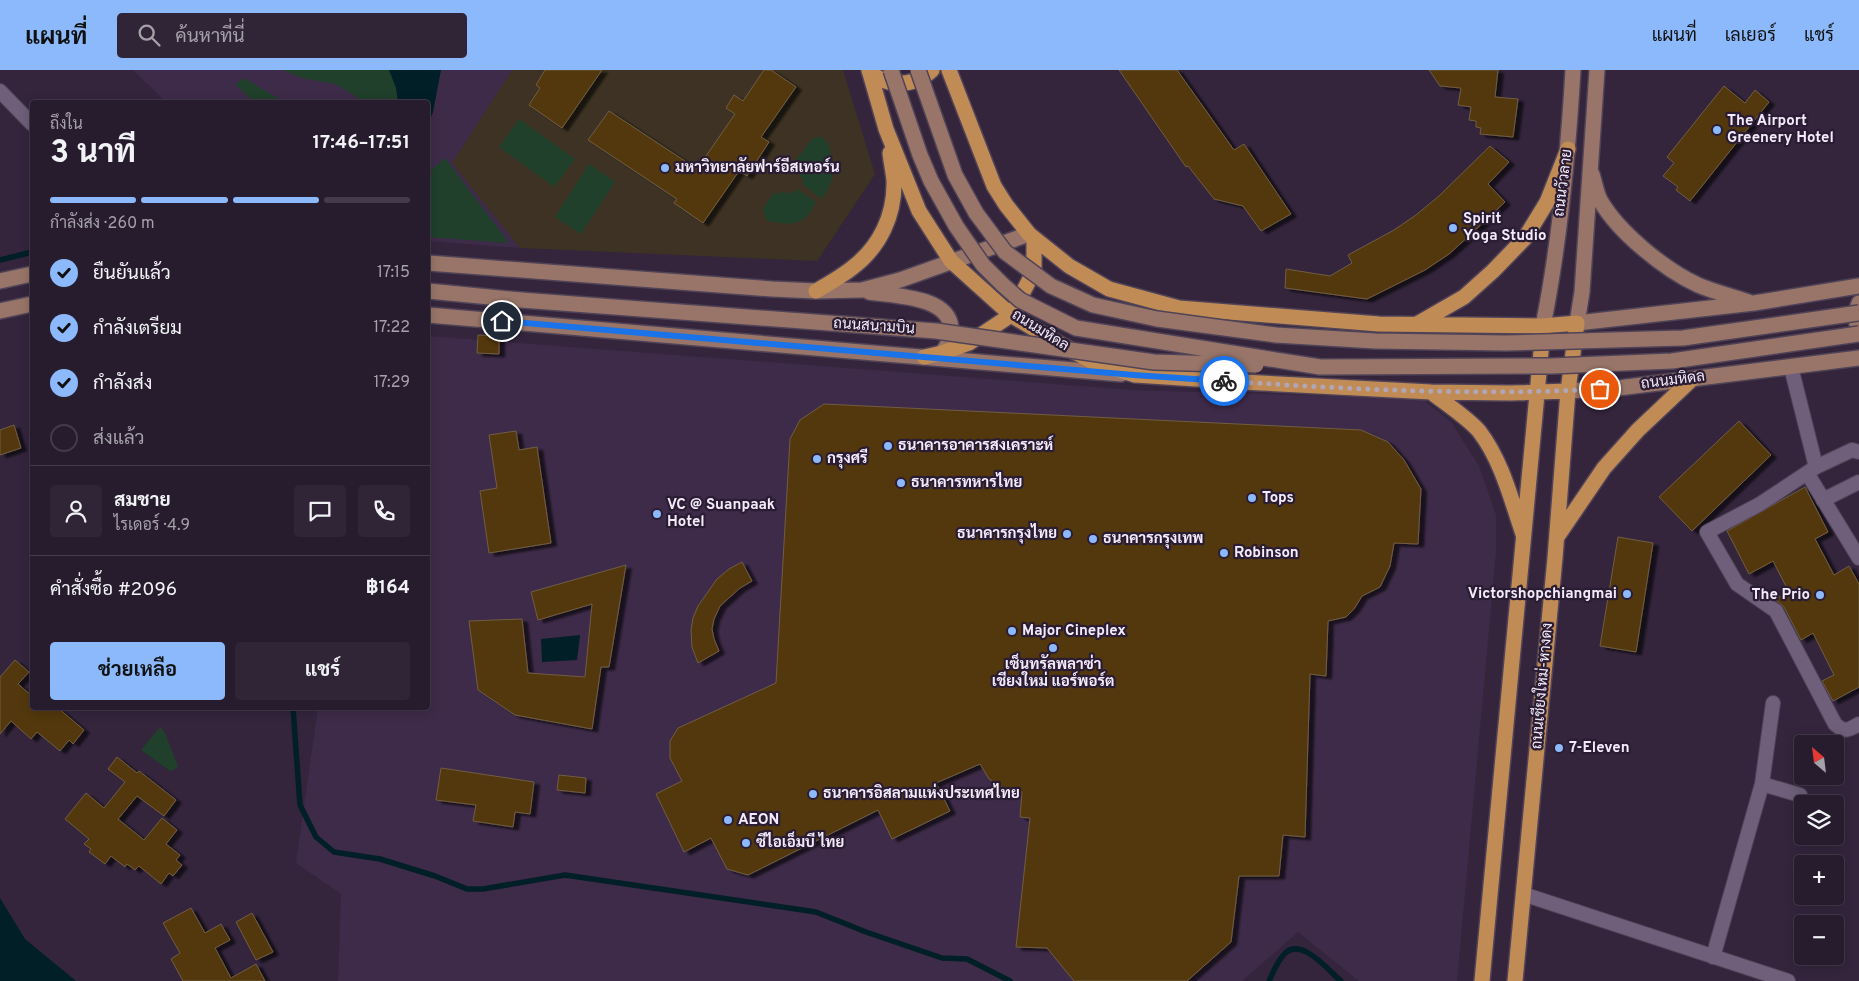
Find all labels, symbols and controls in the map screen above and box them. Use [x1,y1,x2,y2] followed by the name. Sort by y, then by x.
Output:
[117,13,467,58] search box
[135,21,163,49] icon: search
[25,23,87,53] text: แผนที่
[175,25,245,49] text: ค้นหาที่นี่
[1652,25,1697,48] text: แผนที่
[1725,25,1776,48] text: เลเยอร์
[1804,25,1834,48] text: แชร์
[1727,112,1834,148] place label: The Airport Greenery Hotel
[50,115,83,135] text: ถึงใน
[1711,124,1723,136] marker: The Airport Greenery Hotel
[313,131,410,155] text: 17:46–17:51
[50,134,136,174] text: 3 นาที
[1549,148,1578,218] street label: ถนนวัวลาย
[675,157,840,178] place label: มหาวิทยาลัยฟาร์อีสเทอร์น
[659,162,671,174] marker: มหาวิทยาลัยฟาร์อีสเทอร์น
[1463,210,1547,246] place label: Spirit Yoga Studio
[50,214,155,234] text: กำลังส่ง · 260 m
[1447,222,1459,234] marker: Spirit Yoga Studio
[50,259,78,287] icon: check
[93,262,171,286] text: ยืนยันแล้ว
[377,263,410,283] text: 17:15
[481,300,523,342] pin
[1008,305,1073,356] street label: ถนนมหิดล
[488,307,516,335] icon: home
[50,314,78,342] icon: check
[833,314,916,339] street label: ถนนสนามบิน
[93,317,182,341] text: กำลังเตรียม
[373,318,410,338] text: 17:22
[1199,356,1249,406] courier
[1210,367,1238,395] icon: bike
[1640,367,1706,394] street label: ถนนมหิดล
[1579,368,1621,410] pin
[50,369,78,397] icon: check
[93,372,152,396] text: กำลังส่ง
[373,373,410,393] text: 17:29
[1586,375,1614,403] icon: bag
[93,427,144,451] text: ส่งแล้ว
[898,435,1054,456] place label: ธนาคารอาคารสงเคราะห์
[882,440,894,452] marker: ธนาคารอาคารสงเคราะห์
[827,448,868,469] place label: กรุงศรี
[811,453,823,465] marker: กรุงศรี
[911,472,1022,493] place label: ธนาคารทหารไทย
[895,477,907,489] marker: ธนาคารทหารไทย
[50,485,102,537] button: person
[294,485,346,537] button: chat
[358,485,410,537] button: phone
[114,489,171,513] text: สมชาย
[1262,489,1294,508] place label: Tops
[1246,492,1258,504] marker: Tops
[667,496,775,532] place label: VC @ Suanpaak Hotel
[651,508,663,520] marker: VC @ Suanpaak Hotel
[114,516,190,536] text: ไรเดอร์ · 4.9
[957,523,1057,544] place label: ธนาคารกรุงไทย
[1061,528,1073,540] marker: ธนาคารกรุงไทย
[1103,530,1203,549] place label: ธนาคารกรุงเทพ
[1087,533,1099,545] marker: ธนาคารกรุงเทพ
[1234,544,1299,563] place label: Robinson
[1218,547,1230,559] marker: Robinson
[365,576,410,600] text: ฿164
[50,578,177,602] text: คำสั่งซื้อ #2096
[1468,585,1617,604] place label: Victorshopchiangmai
[1751,586,1810,605] place label: The Prio
[1621,588,1633,600] marker: Victorshopchiangmai
[1814,589,1826,601] marker: The Prio
[1022,622,1126,641] place label: Major Cineplex
[1526,622,1558,750] street label: ถนนเชียงใหม่-หางดง
[1006,625,1018,637] marker: Major Cineplex
[50,642,225,700] button: ช่วยเหลือ
[235,642,410,700] button: แชร์
[1047,642,1059,654] marker: เซ็นทรัลพลาซ่า เชียงใหม่ แอร์พอร์ต
[992,653,1114,692] place label: เซ็นทรัลพลาซ่า เชียงใหม่ แอร์พอร์ต
[1794,735,1844,785] north arrow
[1794,735,1844,965] map controls
[1569,739,1630,758] place label: 7-Eleven
[1553,742,1565,754] marker: 7-Eleven
[823,783,1020,804] place label: ธนาคารอิสลามแห่งประเทศไทย
[807,788,819,800] marker: ธนาคารอิสลามแห่งประเทศไทย
[1794,795,1844,845] button: layers
[738,811,779,830] place label: AEON
[722,814,734,826] marker: AEON
[756,831,844,853] place label: ซีไอเอ็มบี ไทย
[740,837,752,849] marker: ซีไอเอ็มบี ไทย
[1794,855,1844,905] button: +
[1794,915,1844,965] button: −

